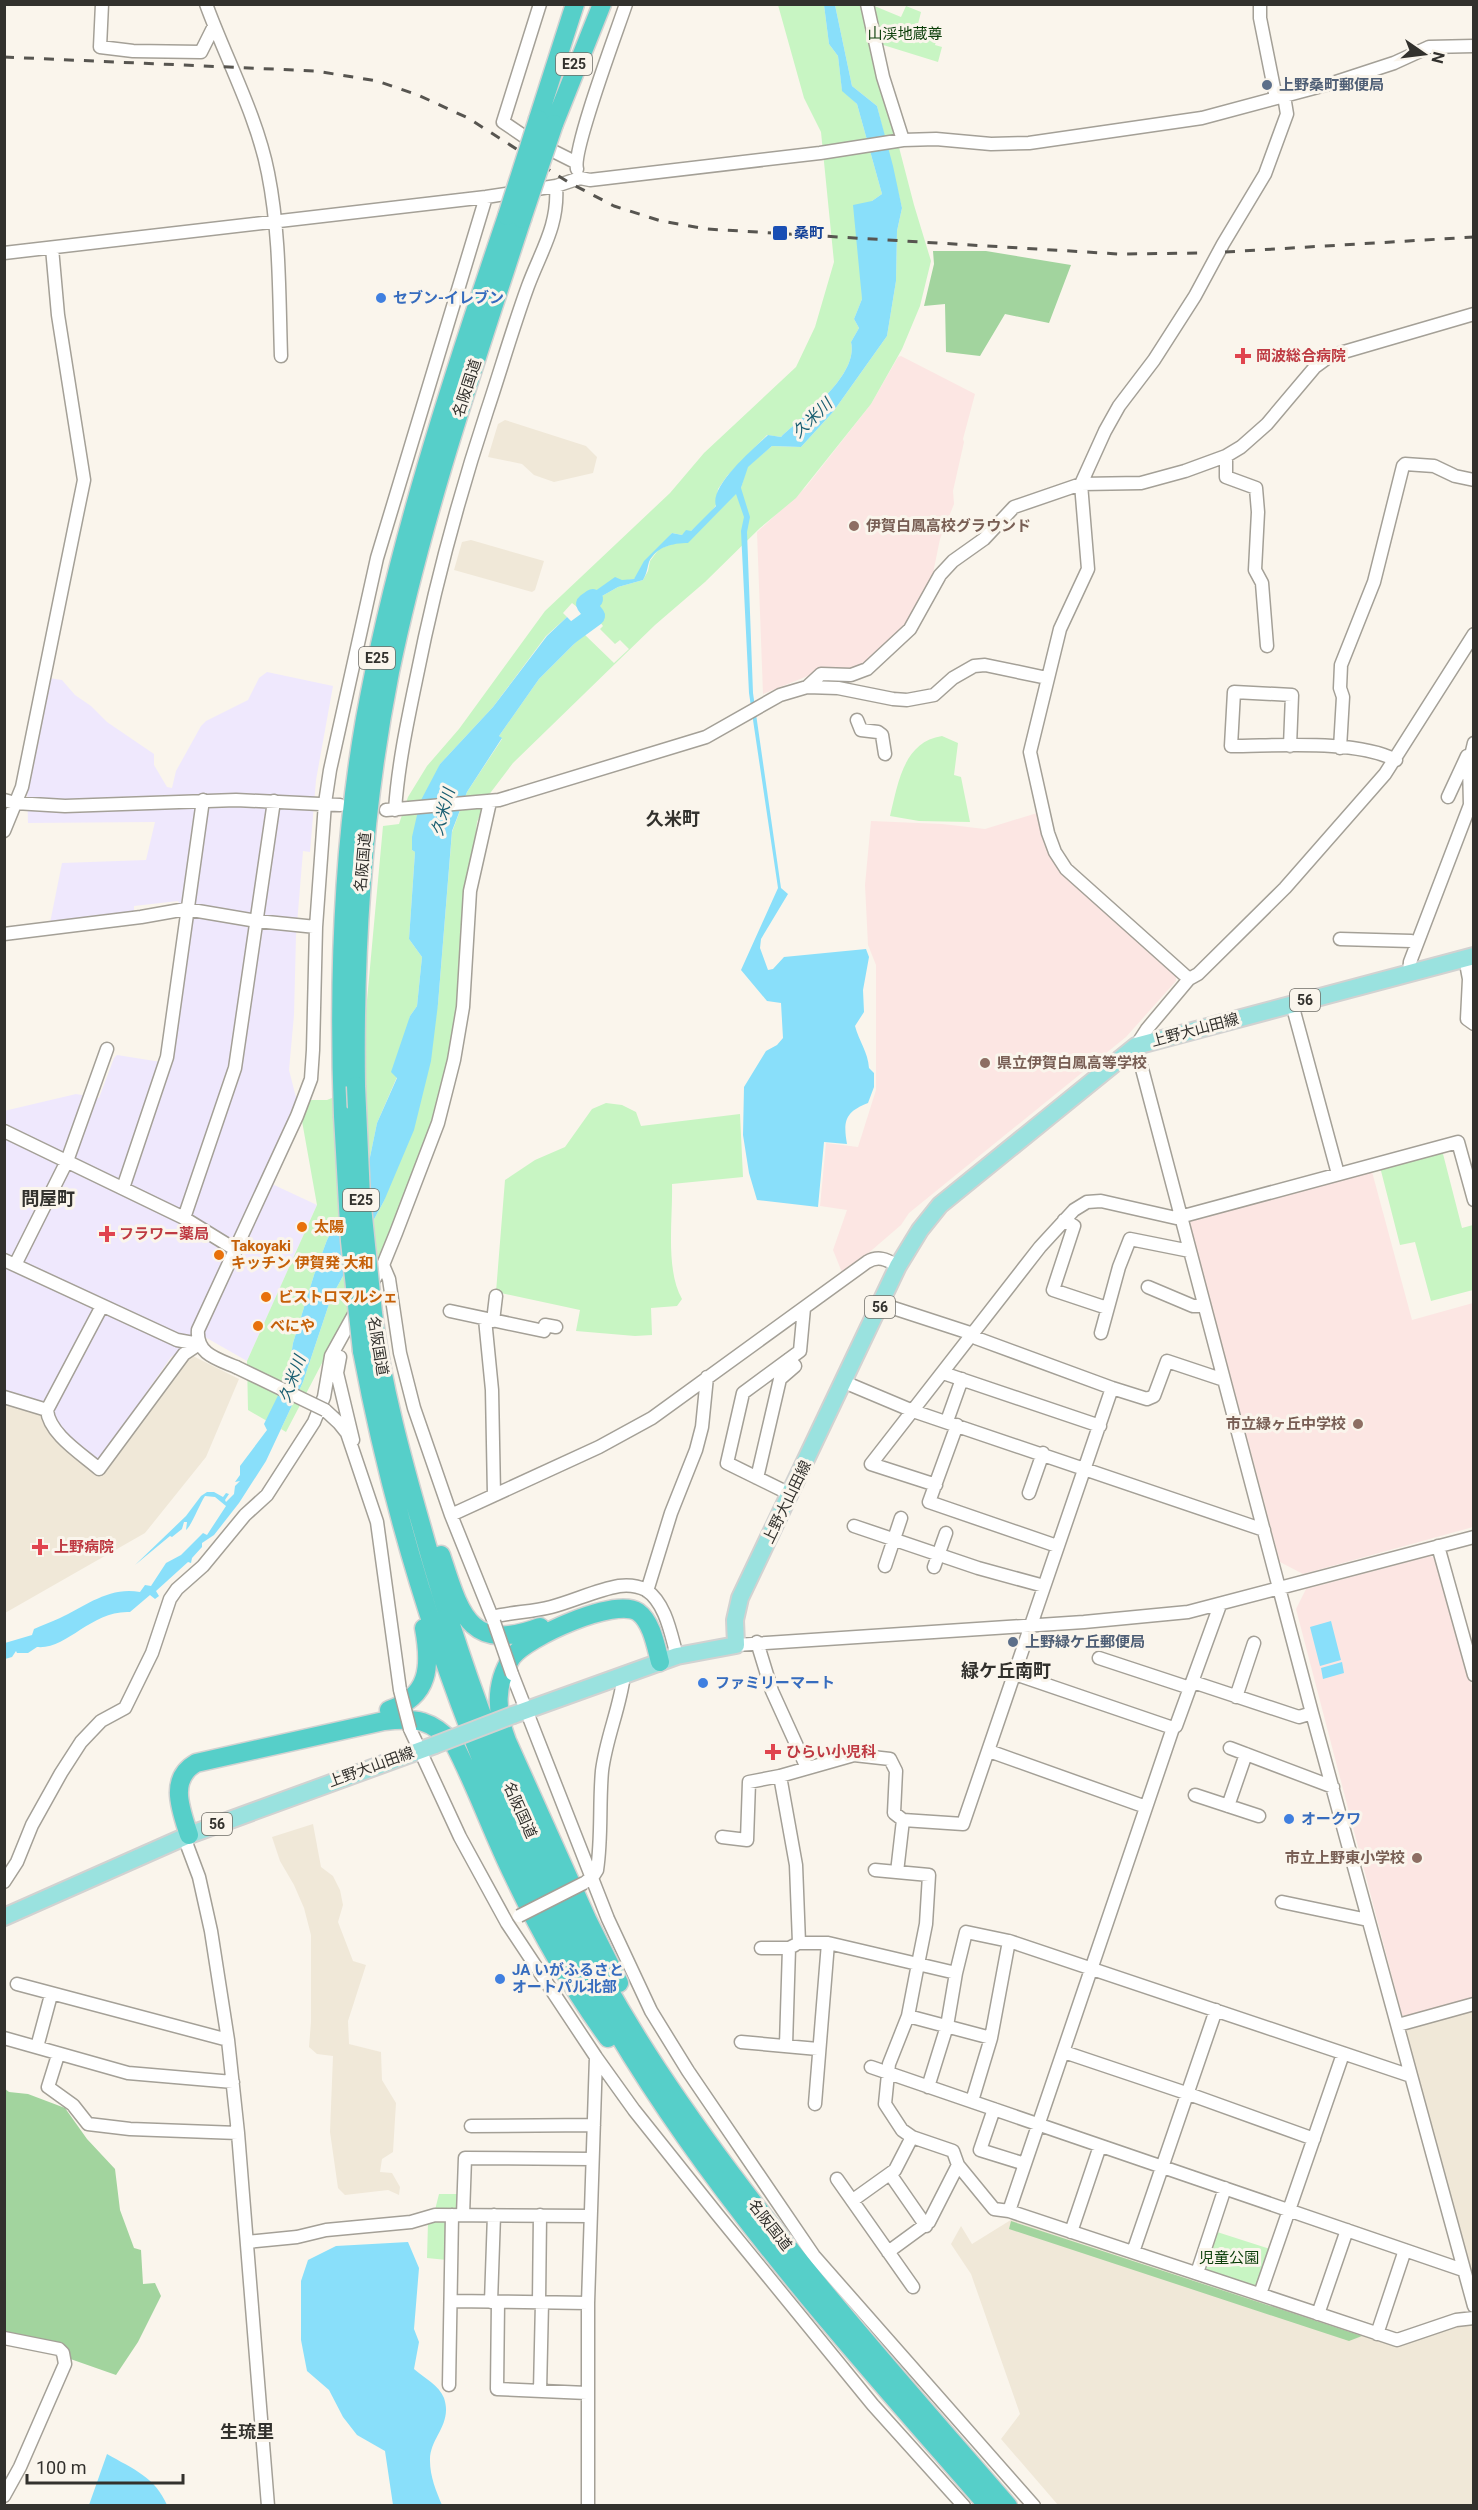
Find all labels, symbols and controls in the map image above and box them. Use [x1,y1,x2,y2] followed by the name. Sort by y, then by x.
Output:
[1394,24,1454,84] north arrow
[867,25,943,43] park label: 山渓地蔵尊
[1427,50,1449,65] text: N
[556,53,592,75] road number: E25
[1279,76,1384,94] place label: 上野桑町郵便局
[1260,78,1274,92] marker: 上野桑町郵便局
[771,224,789,242] marker: 桑町
[794,224,824,242] place label: 桑町
[393,289,504,307] place label: セブン-イレブン
[374,291,388,305] marker: セブン-イレブン
[1234,347,1252,365] marker: 岡波総合病院
[1256,347,1346,365] place label: 岡波総合病院
[449,357,485,419] street label: 名阪国道
[788,393,837,442] water label: 久米川
[866,517,1031,535] place label: 伊賀白鳳高校グラウンド
[847,519,861,533] marker: 伊賀白鳳高校グラウンド
[359,647,395,669] road number: E25
[428,784,459,838] water label: 久米川
[646,808,700,829] district label: 久米町
[351,831,375,893] street label: 名阪国道
[1290,989,1320,1011] road number: 56
[1149,1010,1241,1050] street label: 上野大山田線
[997,1054,1147,1072] place label: 県立伊賀白鳳高等学校
[978,1056,992,1070] marker: 県立伊賀白鳳高等学校
[21,1188,75,1209] district label: 問屋町
[343,1189,379,1211] road number: E25
[314,1218,344,1236] place label: 太陽
[295,1220,309,1234] marker: 太陽
[119,1225,209,1243] place label: フラワー薬局
[100,1227,114,1241] marker: フラワー薬局
[231,1237,373,1272] place label: Takoyaki キッチン 伊賀発 大和
[212,1248,226,1262] marker: Takoyaki キッチン 伊賀発 大和
[278,1288,398,1306] place label: ビストロマルシェ
[259,1290,273,1304] marker: ビストロマルシェ
[865,1296,895,1318] road number: 56
[364,1315,392,1377] street label: 名阪国道
[270,1317,315,1335] place label: べにや
[251,1319,265,1333] marker: べにや
[275,1351,310,1405] water label: 久米川
[1226,1415,1346,1433] place label: 市立緑ヶ丘中学校
[1351,1417,1365,1431] marker: 市立緑ヶ丘中学校
[759,1458,815,1546] street label: 上野大山田線
[31,1538,49,1556] marker: 上野病院
[54,1538,114,1556] place label: 上野病院
[1025,1633,1145,1651] place label: 上野緑ケ丘郵便局
[1006,1635,1020,1649] marker: 上野緑ケ丘郵便局
[961,1660,1051,1681] district label: 緑ケ丘南町
[715,1674,835,1692] place label: ファミリーマート
[696,1676,710,1690] marker: ファミリーマート
[326,1743,416,1791] street label: 上野大山田線
[764,1743,782,1761] marker: ひらい小児科
[786,1743,876,1761] place label: ひらい小児科
[500,1779,540,1841] street label: 名阪国道
[1301,1810,1361,1828] place label: オークワ
[1282,1812,1296,1826] marker: オークワ
[202,1813,232,1835] road number: 56
[1285,1849,1405,1867] place label: 市立上野東小学校
[1410,1851,1424,1865] marker: 市立上野東小学校
[512,1961,624,1996] place label: JA いがふるさと オートパル北部
[493,1972,507,1986] marker: JA いがふるさと オートパル北部
[744,2196,796,2254] street label: 名阪国道
[1199,2249,1259,2267] park label: 児童公園
[220,2421,274,2442] district label: 生琉里
[27,2447,183,2485] scale bar
[36,2457,87,2478] text: 100 m

